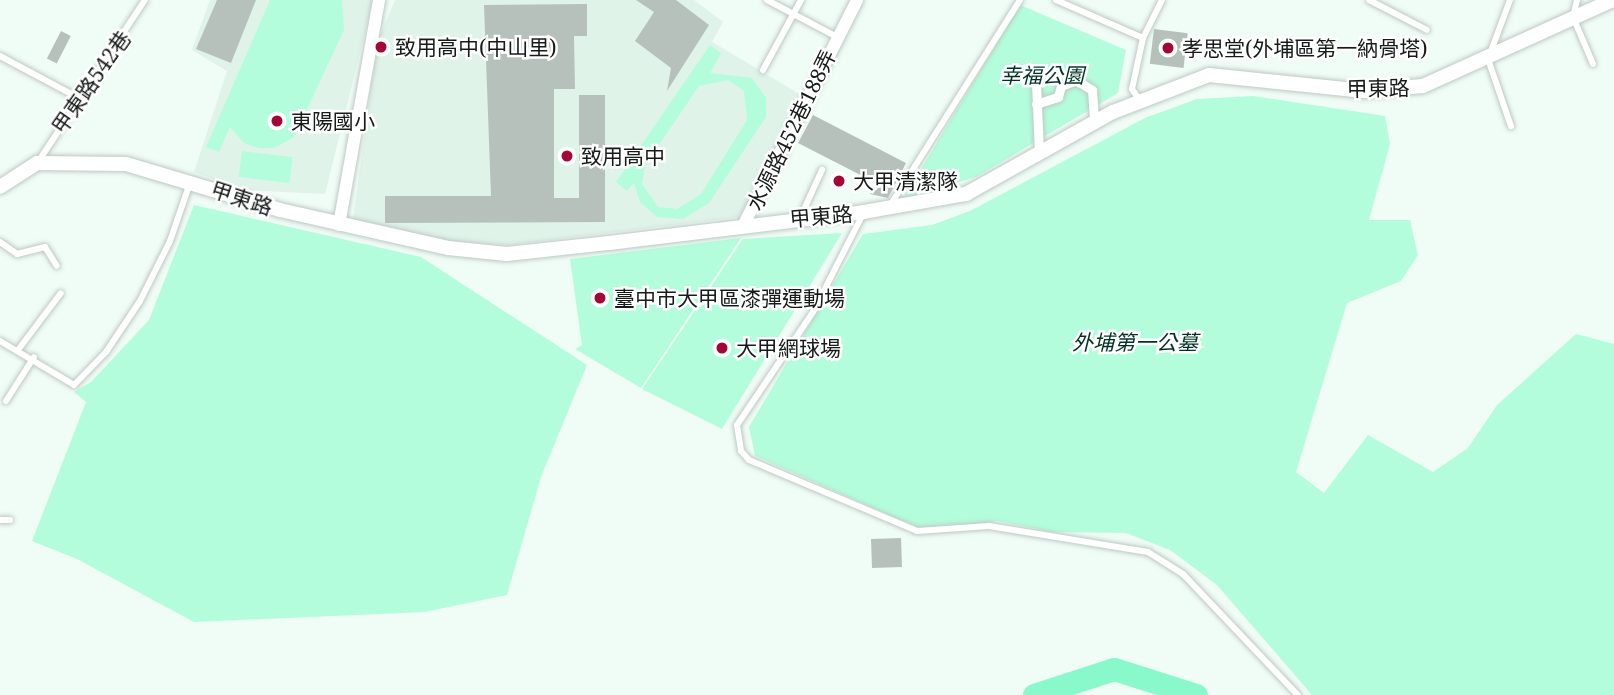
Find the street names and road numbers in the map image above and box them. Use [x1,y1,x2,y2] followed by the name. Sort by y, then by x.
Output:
[46,26,136,138] street label: 甲東路542巷
[741,46,841,214] street label: 水源路452巷188弄
[1346,75,1410,101] street label: 甲東路
[208,176,276,220] street label: 甲東路
[789,201,853,231] street label: 甲東路

